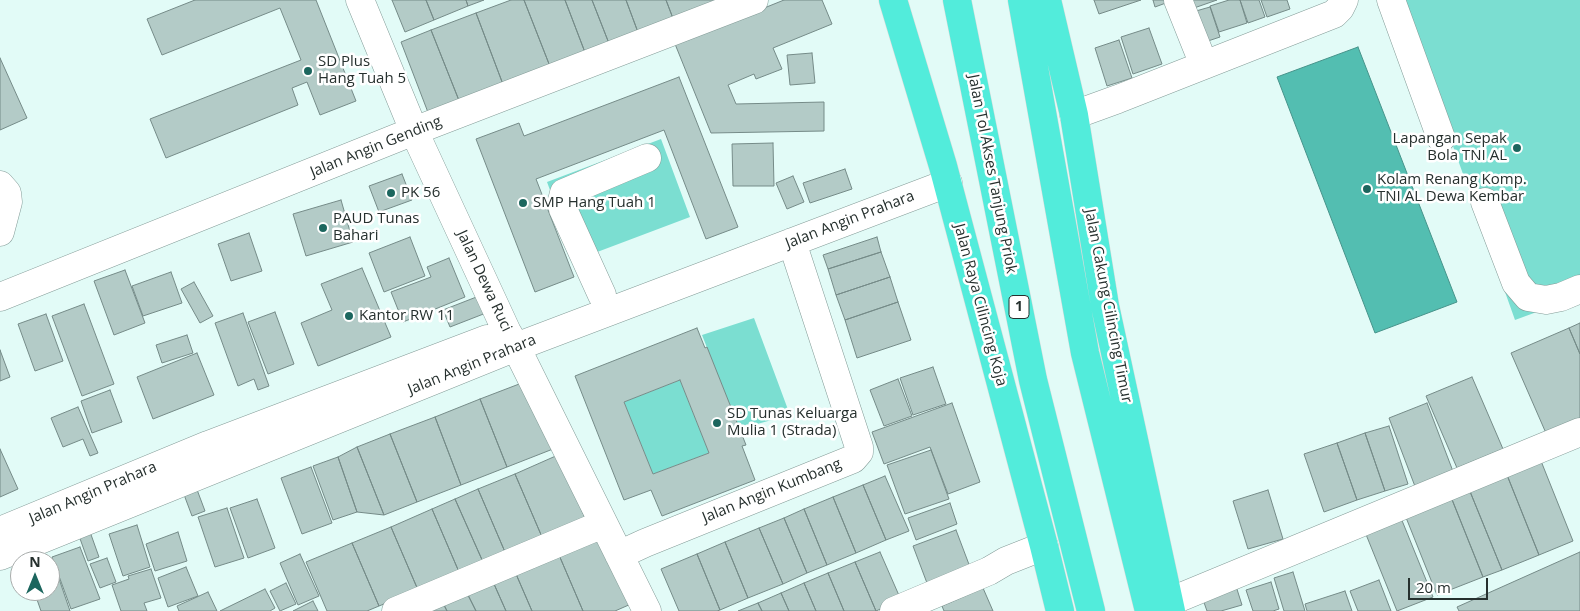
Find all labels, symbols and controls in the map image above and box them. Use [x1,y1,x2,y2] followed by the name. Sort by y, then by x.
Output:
[318,53,406,88] place label: SD Plus Hang Tuah 5
[302,65,314,77] marker: SD Plus Hang Tuah 5
[964,73,1020,275] street label: Jalan Tol Akses Tanjung Priok
[308,112,444,182] street label: Jalan Angin Gending
[1393,130,1507,165] place label: Lapangan Sepak Bola TNI AL
[1511,142,1523,154] marker: Lapangan Sepak Bola TNI AL
[1377,171,1527,206] place label: Kolam Renang Komp. TNI AL Dewa Kembar
[1361,183,1373,195] marker: Kolam Renang Komp. TNI AL Dewa Kembar
[401,184,440,202] place label: PK 56
[385,187,397,199] marker: PK 56
[783,187,917,253] street label: Jalan Angin Prahara
[533,194,656,212] place label: SMP Hang Tuah 1
[517,197,529,209] marker: SMP Hang Tuah 1
[1080,208,1136,404] street label: Jalan Cakung Cilincing Timur
[333,210,419,245] place label: PAUD Tunas Bahari
[317,222,329,234] marker: PAUD Tunas Bahari
[950,222,1010,388] street label: Jalan Raya Cilincing Koja
[453,227,515,335] street label: Jalan Dewa Ruci
[1009,296,1029,318] road number: 1
[359,307,454,325] place label: Kantor RW 11
[343,310,355,322] marker: Kantor RW 11
[405,331,539,399] street label: Jalan Angin Prahara
[727,405,858,440] place label: SD Tunas Keluarga Mulia 1 (Strada)
[711,417,723,429] marker: SD Tunas Keluarga Mulia 1 (Strada)
[700,455,844,527] street label: Jalan Angin Kumbang
[27,458,159,528] street label: Jalan Angin Prahara
[10,551,60,601] north arrow
[29,552,41,571] text: N
[1410,568,1490,600] scale bar
[1416,577,1451,597] text: 20 m

